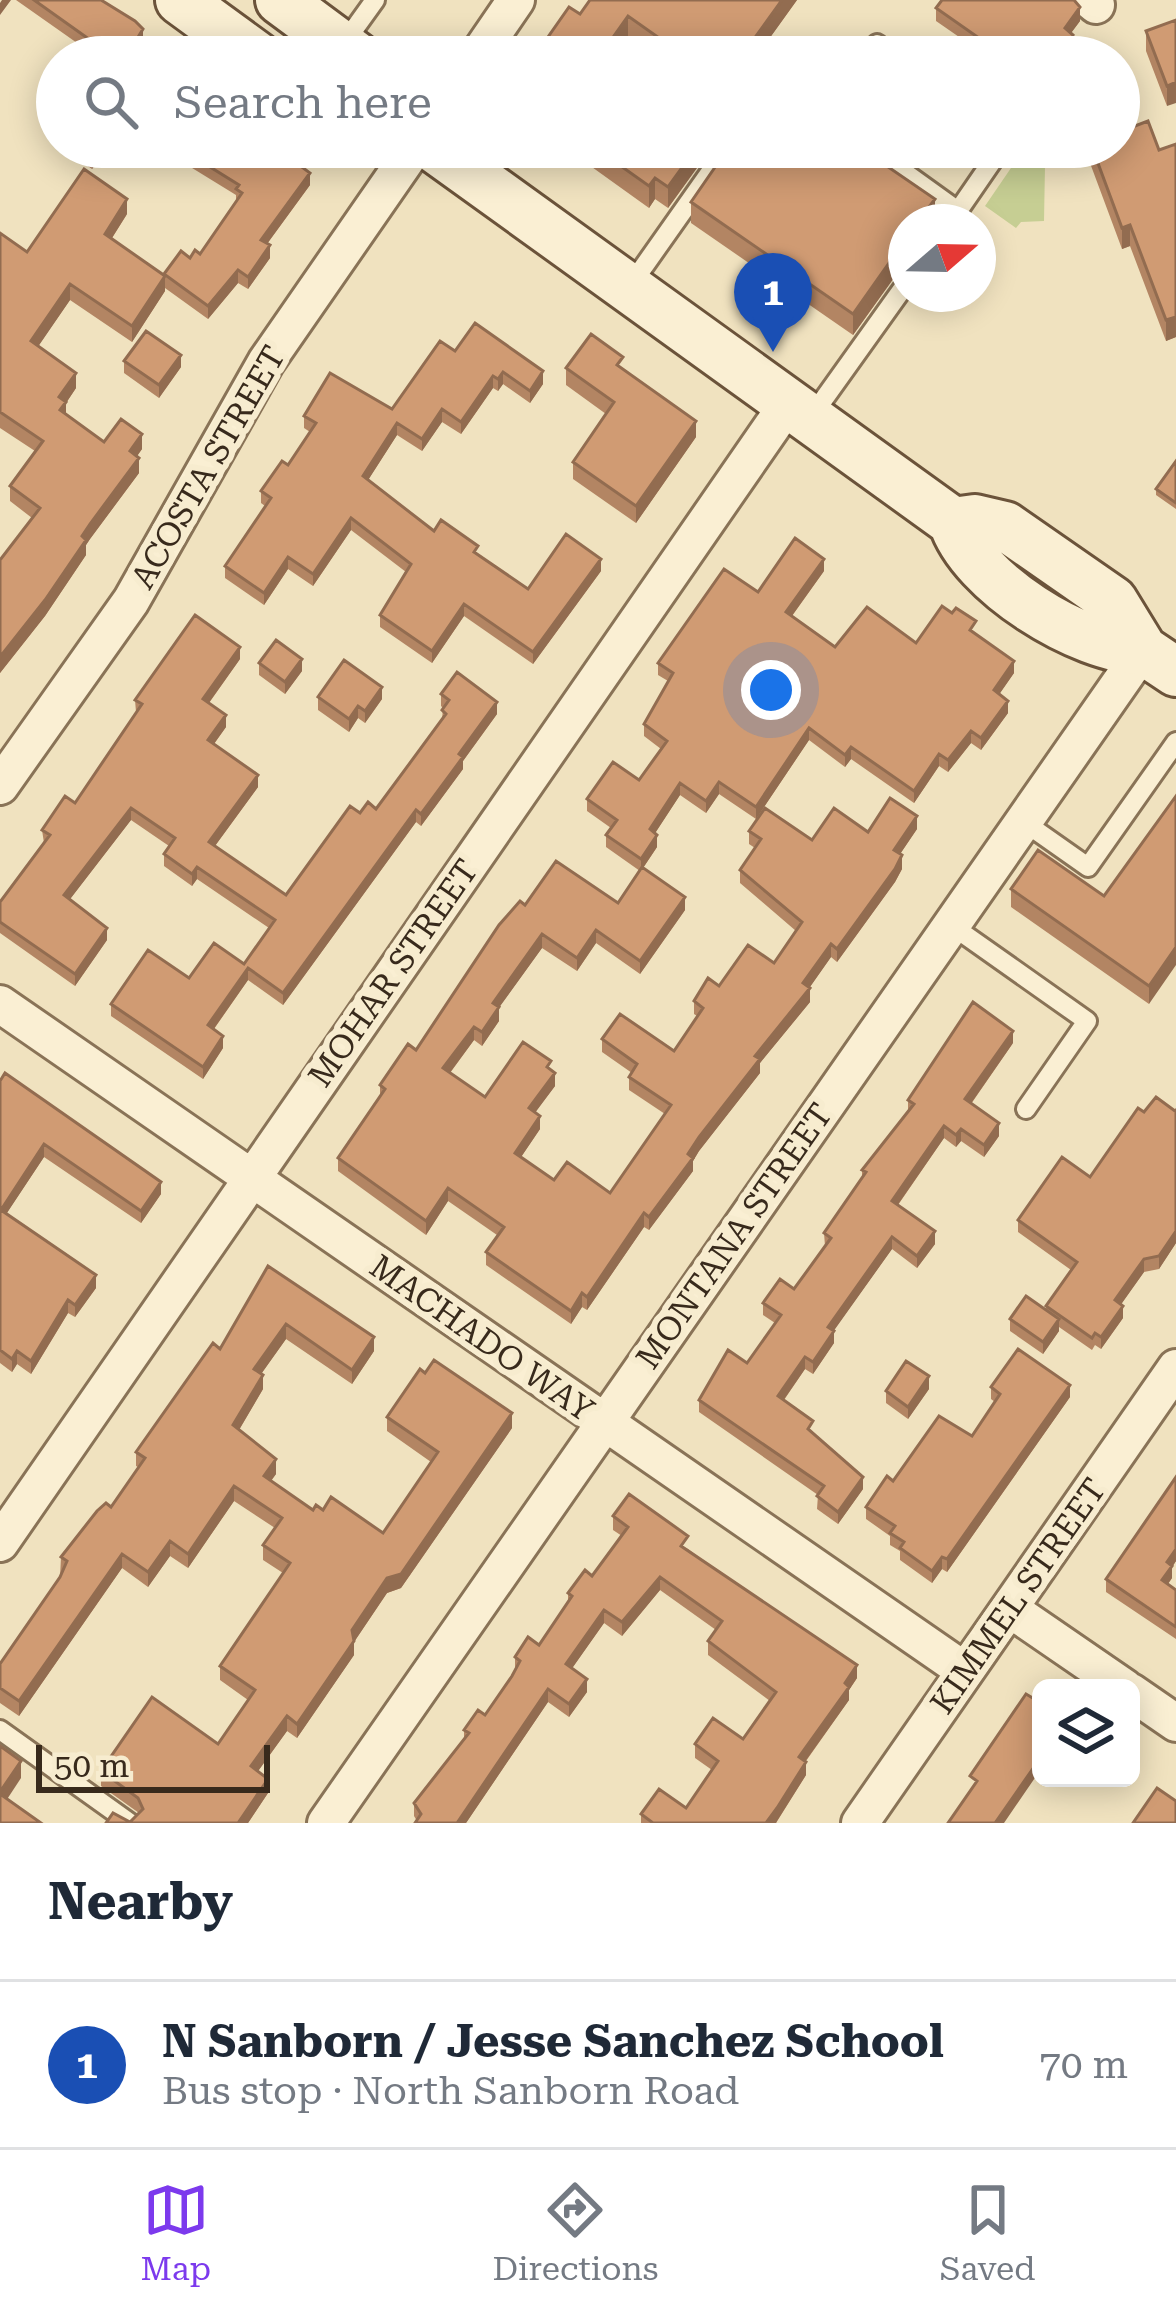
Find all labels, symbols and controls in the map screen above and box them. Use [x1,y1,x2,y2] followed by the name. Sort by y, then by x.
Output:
[36,36,1140,168] search box
[78,69,144,135] icon: search
[174,76,432,129] text: Search here
[888,204,996,312] north arrow
[734,253,812,352] pin: 1
[123,339,293,595] street label: ACOSTA STREET
[741,660,801,720] your location
[300,852,486,1094] street label: MOHAR STREET
[628,1096,840,1376] street label: MONTANA STREET
[363,1246,602,1430] street label: MACHADO WAY
[922,1471,1114,1721] street label: KIMMEL STREET
[1032,1679,1140,1787] map controls
[1032,1679,1140,1787] button: layers
[36,1739,270,1792] scale bar
[54,1746,129,1785] text: 50 m
[48,1872,233,1931] text: Nearby
[162,2015,944,2068] text: N Sanborn / Jesse Sanchez School
[76,2042,98,2088] text: 1
[1039,2042,1128,2088] text: 70 m
[162,2068,739,2114] text: Bus stop · North Sanborn Road
[141,2177,211,2288] tab: Map
[492,2177,658,2288] tab: Directions
[940,2177,1035,2288] tab: Saved

